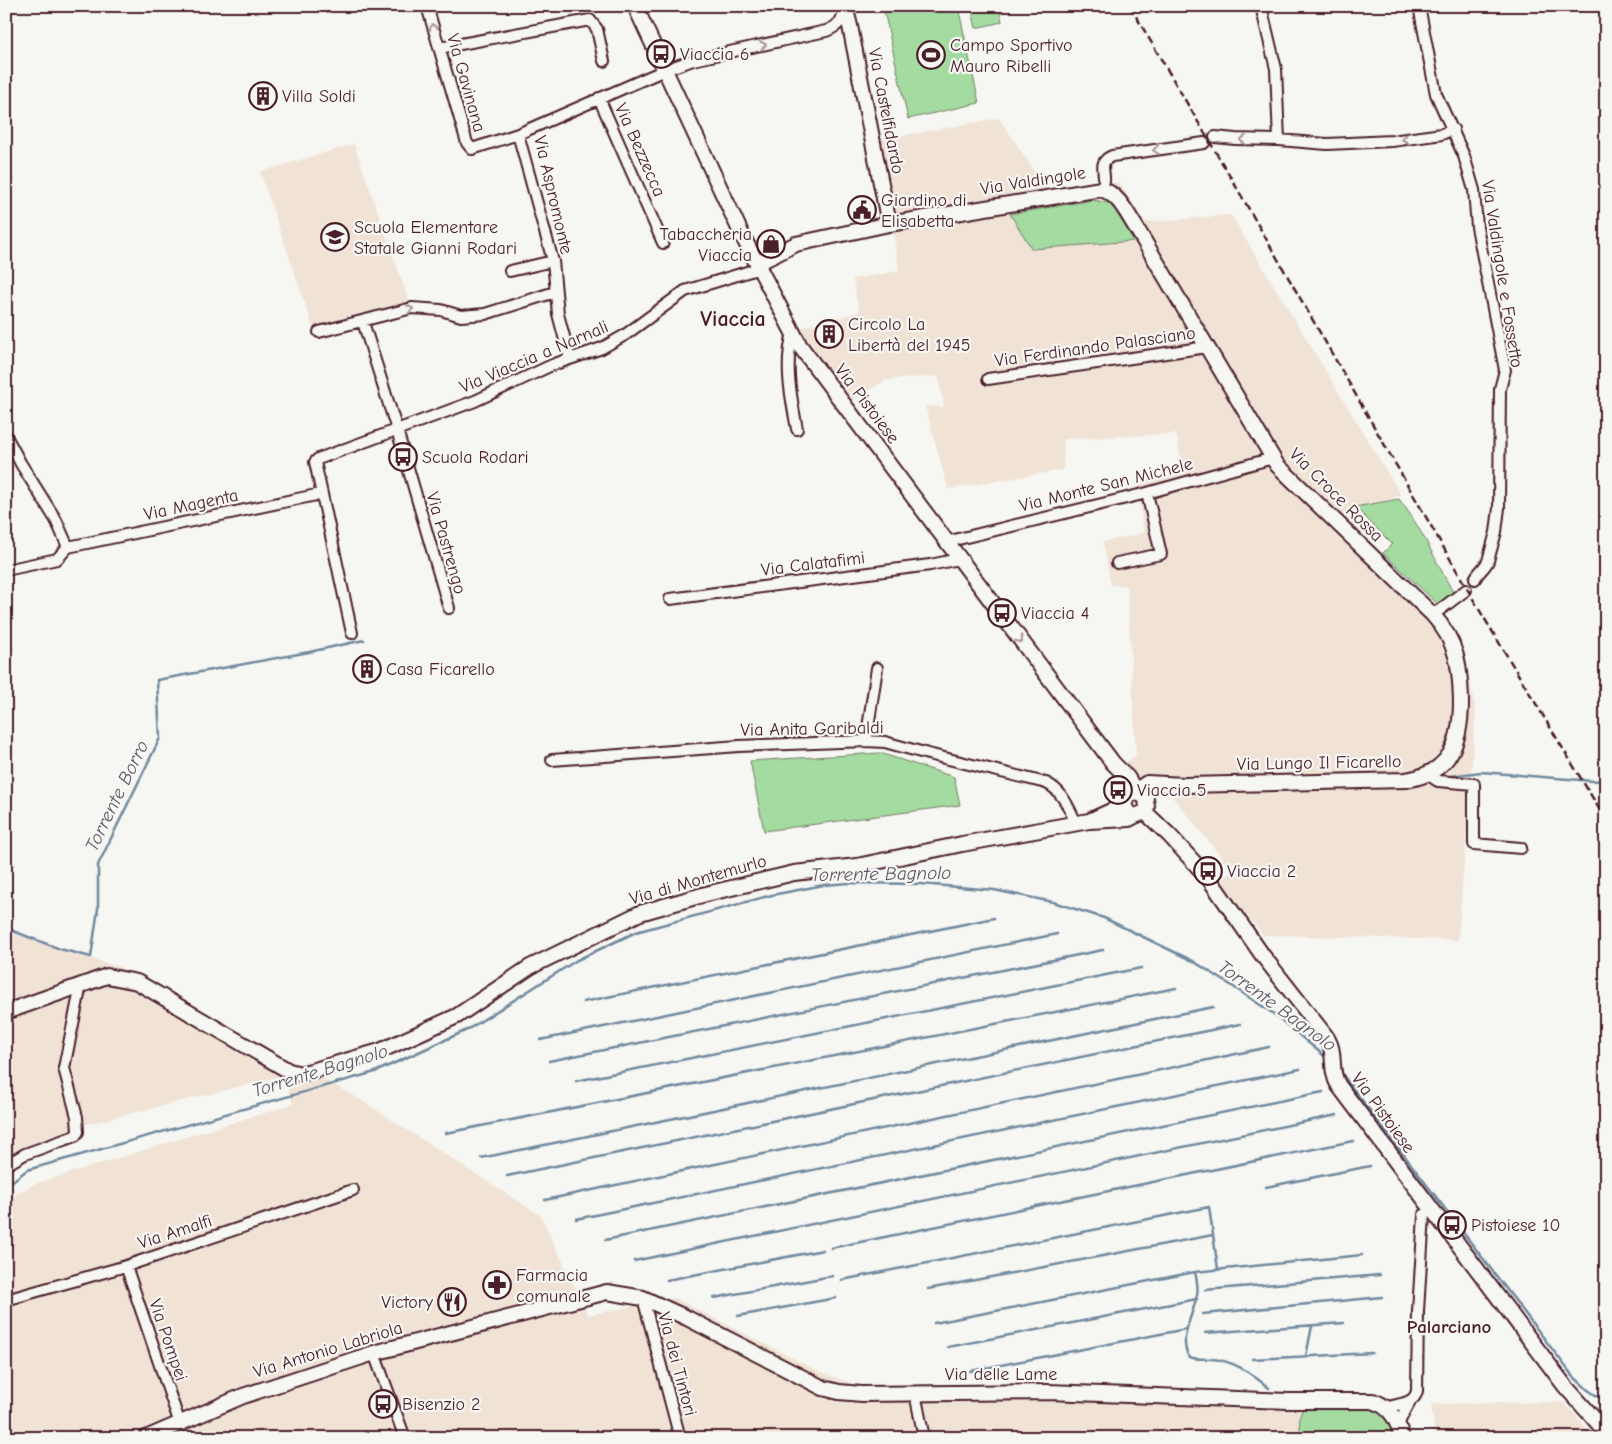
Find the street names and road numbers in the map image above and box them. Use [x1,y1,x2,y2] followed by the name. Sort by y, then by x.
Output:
[442,31,490,135] street label: Via Gavinana
[863,46,909,176] street label: Via Castelfidardo
[610,100,670,200] street label: Via Bezzecca
[529,134,577,256] street label: Via Aspromonte
[979,162,1087,200] street label: Via Valdingole
[1477,179,1527,369] street label: Via Valdingole e Fossetto
[456,316,612,398] street label: Via Viaccia a Narnali
[993,322,1197,372] street label: Via Ferdinando Palasciano
[830,360,904,448] street label: Via Pistoiese
[1285,444,1387,546] street label: Via Croce Rossa
[1017,453,1195,517] street label: Via Monte San Michele
[142,485,240,525] street label: Via Magenta
[421,490,471,596] street label: Via Pastrengo
[760,547,866,581] street label: Via Calatafimi
[740,717,884,741] street label: Via Anita Garibaldi
[1236,751,1402,775] street label: Via Lungo Il Ficarello
[627,850,769,910] street label: Via di Montemurlo
[1347,1069,1419,1157] street label: Via Pistoiese
[135,1210,215,1254] street label: Via Amalfi
[144,1296,192,1384] street label: Via Pompei
[653,1310,701,1418] street label: Via dei Tintori
[251,1317,405,1383] street label: Via Antonio Labriola
[945,1364,1057,1385] street label: Via delle Lame

